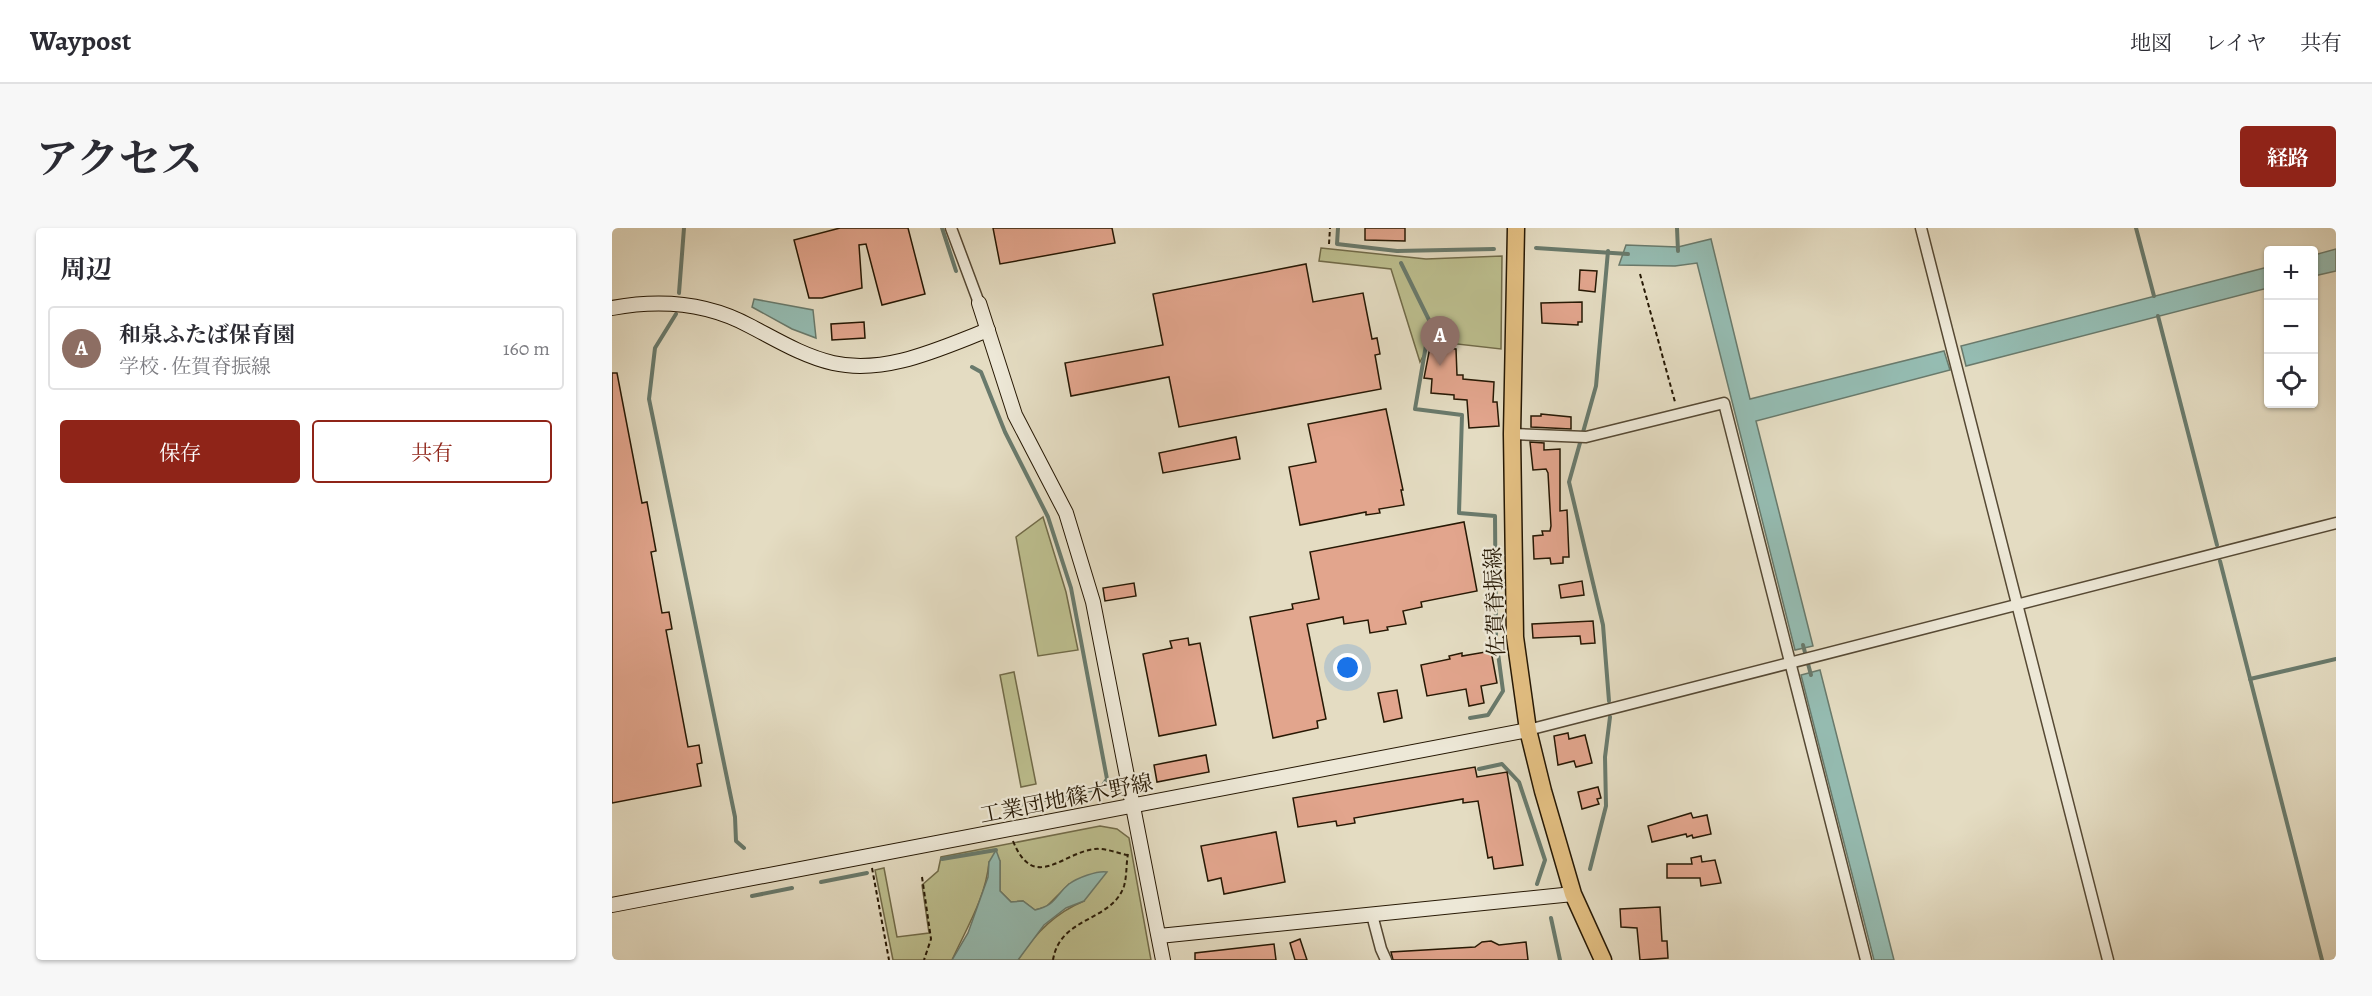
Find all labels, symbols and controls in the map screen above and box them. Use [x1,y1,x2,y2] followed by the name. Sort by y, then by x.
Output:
[30,22,131,60] text: Waypost
[2130,29,2172,57] text: 地図
[2205,29,2267,57] text: レイヤ
[2300,29,2342,57] text: 共有
[2240,126,2336,187] button: 経路
[36,130,203,187] text: アクセス
[2264,246,2318,408] map controls
[2264,246,2318,300] button: +
[60,252,112,287] text: 周辺
[2264,300,2318,354] button: −
[1420,316,1460,366] pin: A
[119,320,295,350] text: 和泉ふたば保育園
[75,335,88,362] text: A
[503,335,550,362] text: 160 m
[119,353,271,380] text: 学校 · 佐賀脊振線
[2264,354,2318,408] button: locate
[60,420,300,483] button: 保存
[312,420,552,483] button: 共有
[1478,546,1512,657] street label: 佐賀脊振線
[1333,653,1362,682] your location
[977,767,1155,830] street label: 工業団地篠木野線

